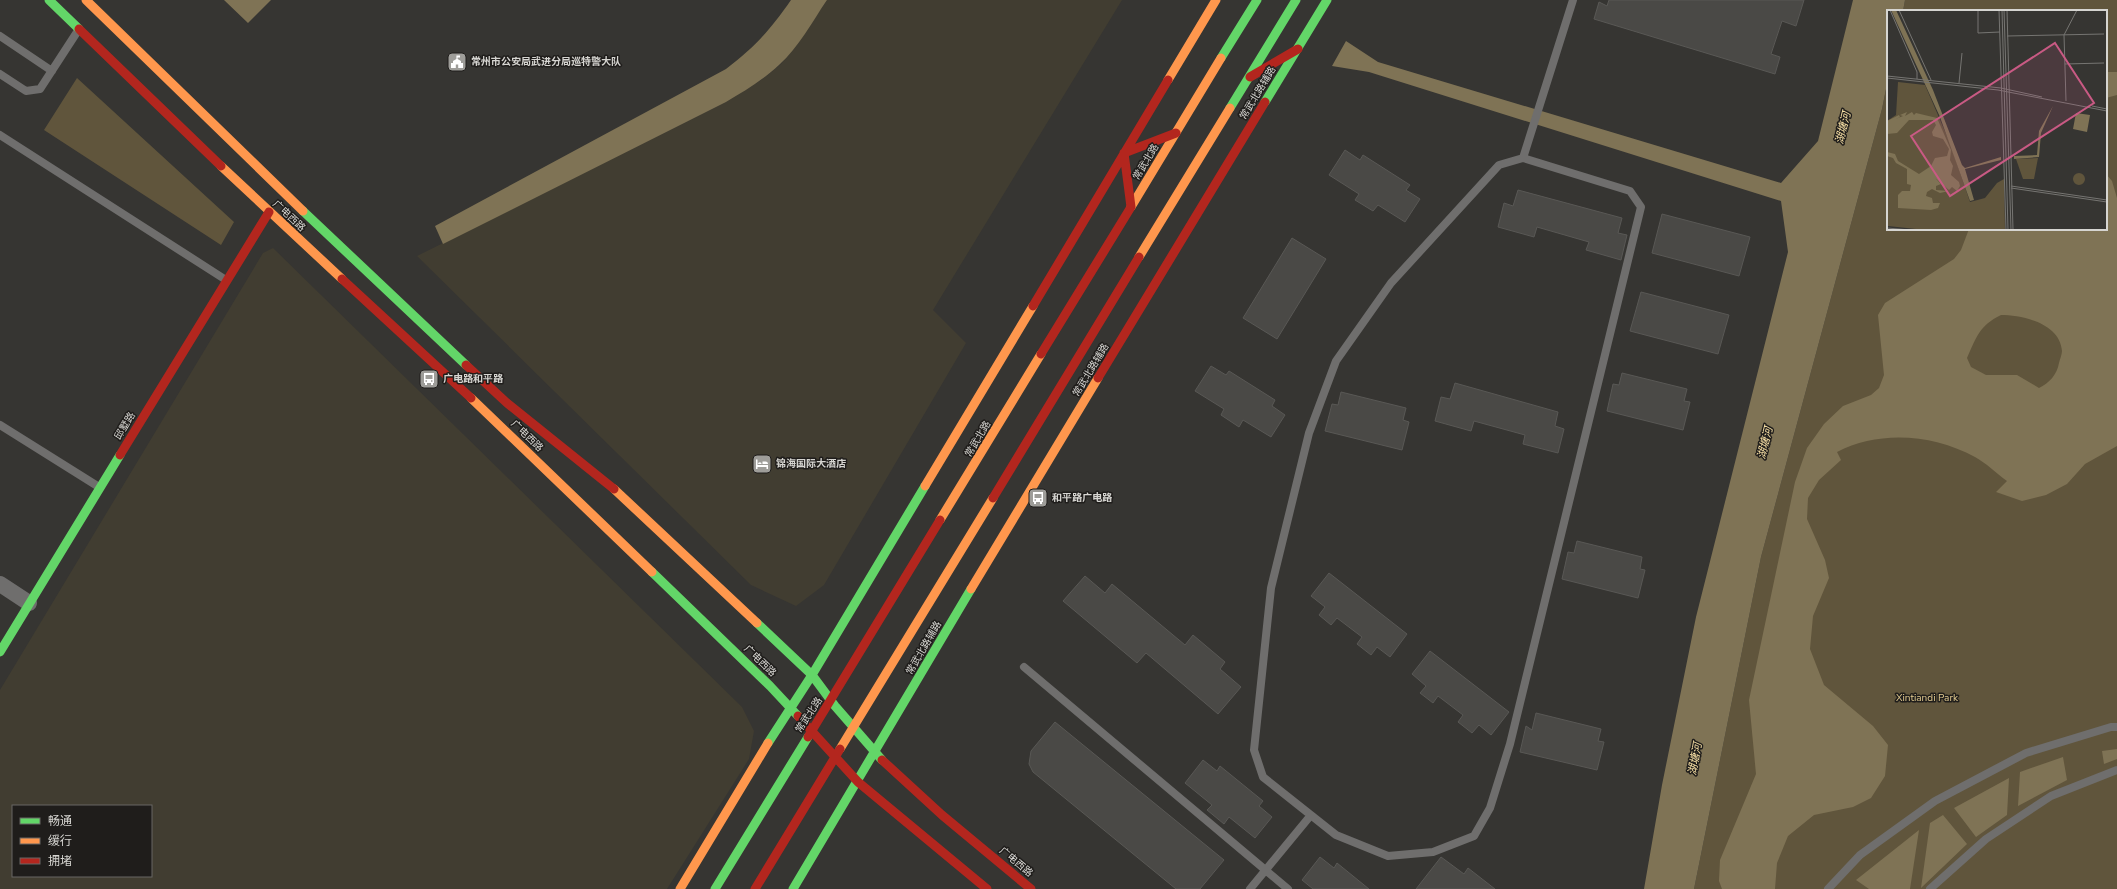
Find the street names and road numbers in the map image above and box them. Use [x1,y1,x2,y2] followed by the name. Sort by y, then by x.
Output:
[1237,64,1279,122] street label: 常武北路辅路
[1130,141,1162,183] street label: 常武北路
[270,197,308,235] street label: 广电西路
[1070,341,1112,399] street label: 常武北路辅路
[111,410,139,442] street label: 邱墅路
[508,417,546,455] street label: 广电西路
[962,418,994,460] street label: 常武北路
[903,619,945,677] street label: 常武北路辅路
[741,642,779,680] street label: 广电西路
[792,694,826,736] street label: 常武北路
[996,844,1036,880] street label: 广电西路

